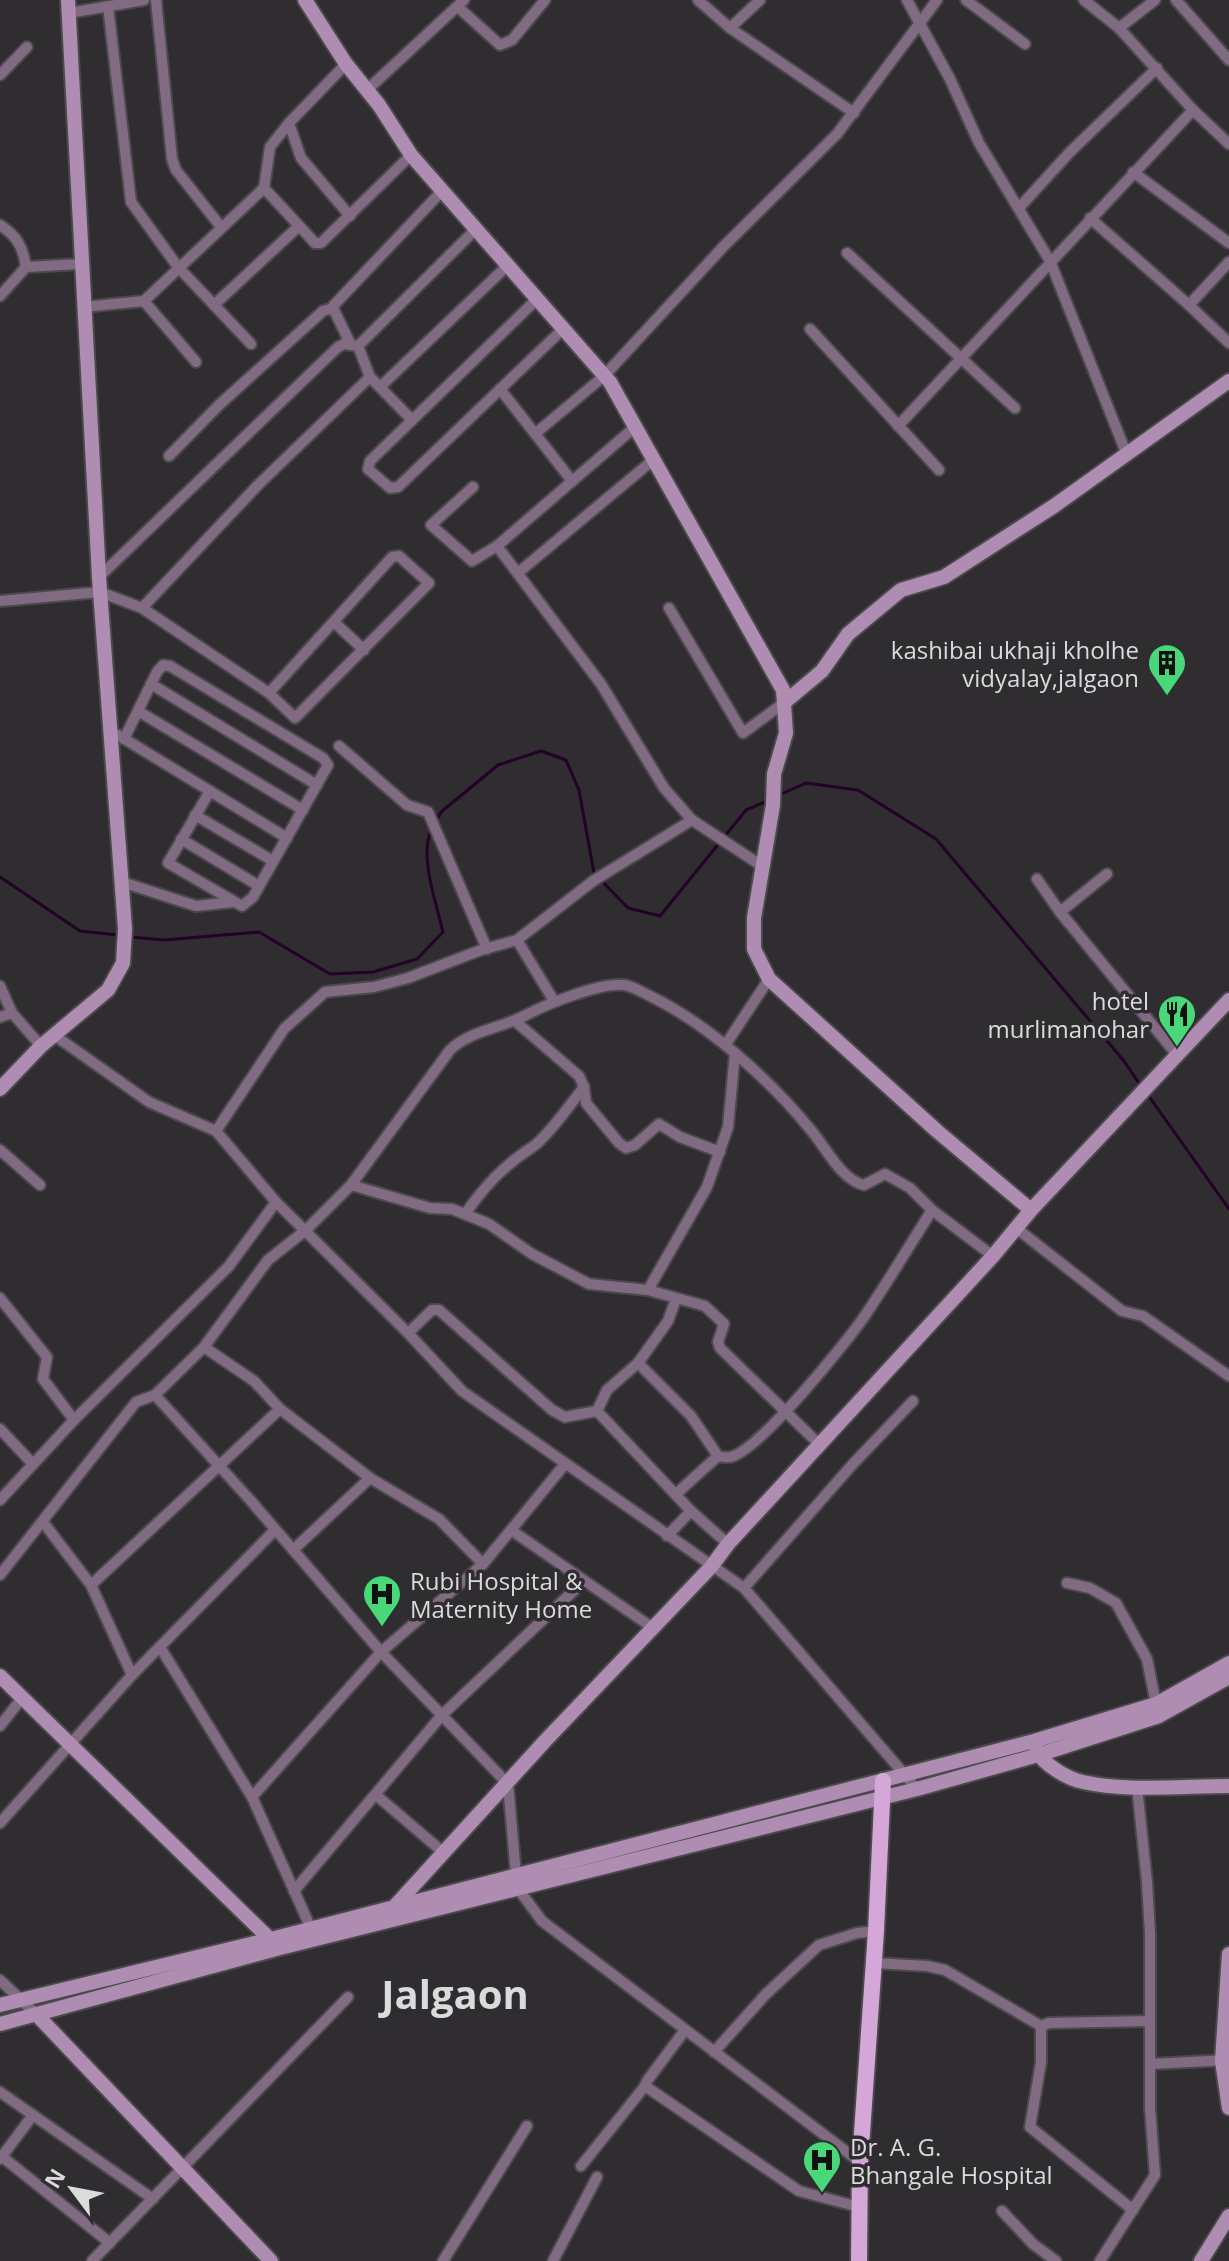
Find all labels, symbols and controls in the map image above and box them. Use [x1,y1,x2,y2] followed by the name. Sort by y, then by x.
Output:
[891,633,1139,694] place label: kashibai ukhaji kholhe vidyalay,jalgaon
[1146,642,1188,697] building icon: kashibai ukhaji kholhe vidyalay,jalgaon
[988,984,1149,1045] place label: hotel murlimanohar
[1156,993,1198,1048] restaurant icon: hotel murlimanohar
[410,1564,592,1625] place label: Rubi Hospital & Maternity Home
[361,1573,403,1628] hospital icon: Rubi Hospital & Maternity Home
[378,1966,529,2021] district label: Jalgaon
[850,2130,1053,2191] place label: Dr. A. G. Bhangale Hospital
[801,2139,843,2194] hospital icon: Dr. A. G. Bhangale Hospital
[32,2149,112,2229] north arrow
[37,2162,72,2193] text: N

